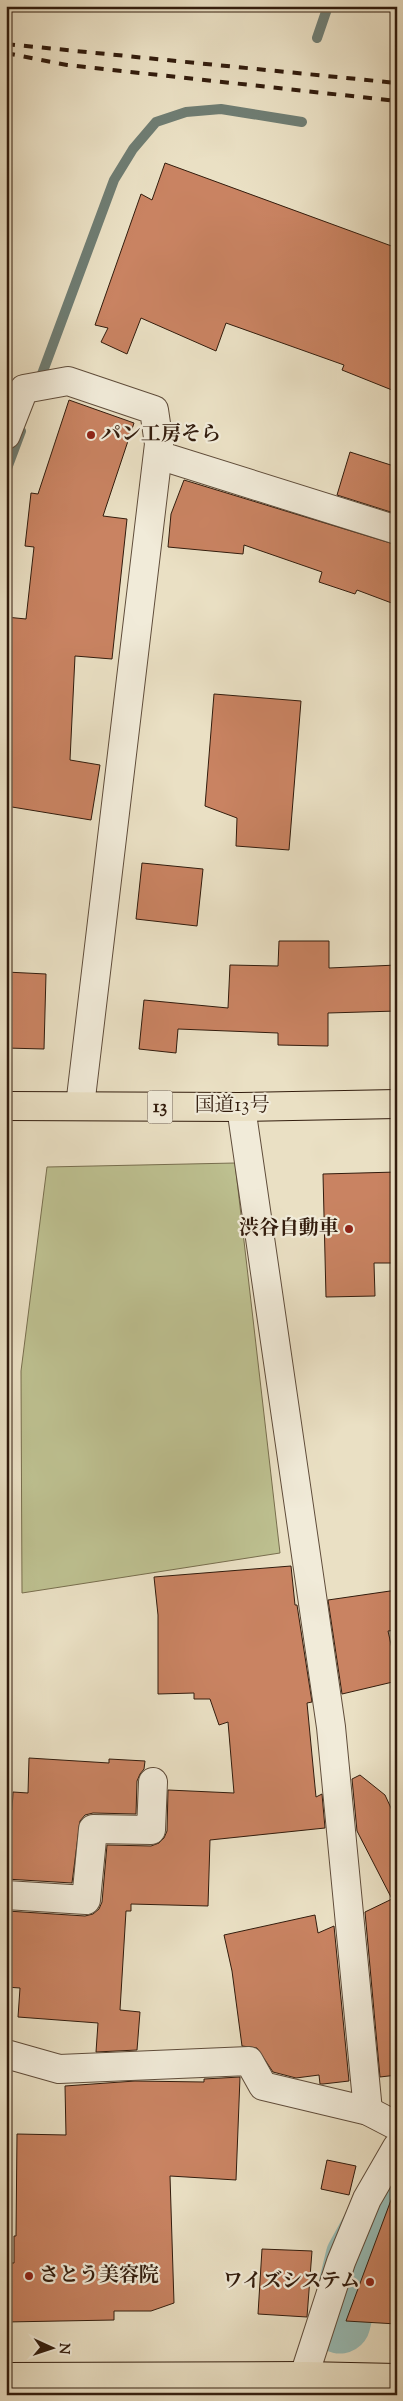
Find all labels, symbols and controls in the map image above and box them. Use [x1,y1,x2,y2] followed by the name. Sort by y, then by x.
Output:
[101,421,221,450] place label: パン工房そら
[85,429,97,441] marker: パン工房そら
[148,1090,172,1124] road number: 13
[195,1092,269,1121] street label: 国道13号
[239,1215,339,1244] place label: 渋谷自動車
[343,1223,355,1235] marker: 渋谷自動車
[39,2262,159,2291] place label: さとう美容院
[223,2268,360,2297] place label: ワイズシステム
[23,2270,35,2282] marker: さとう美容院
[364,2276,376,2288] marker: ワイズシステム
[28,2324,78,2374] north arrow
[53,2342,73,2355] text: N

